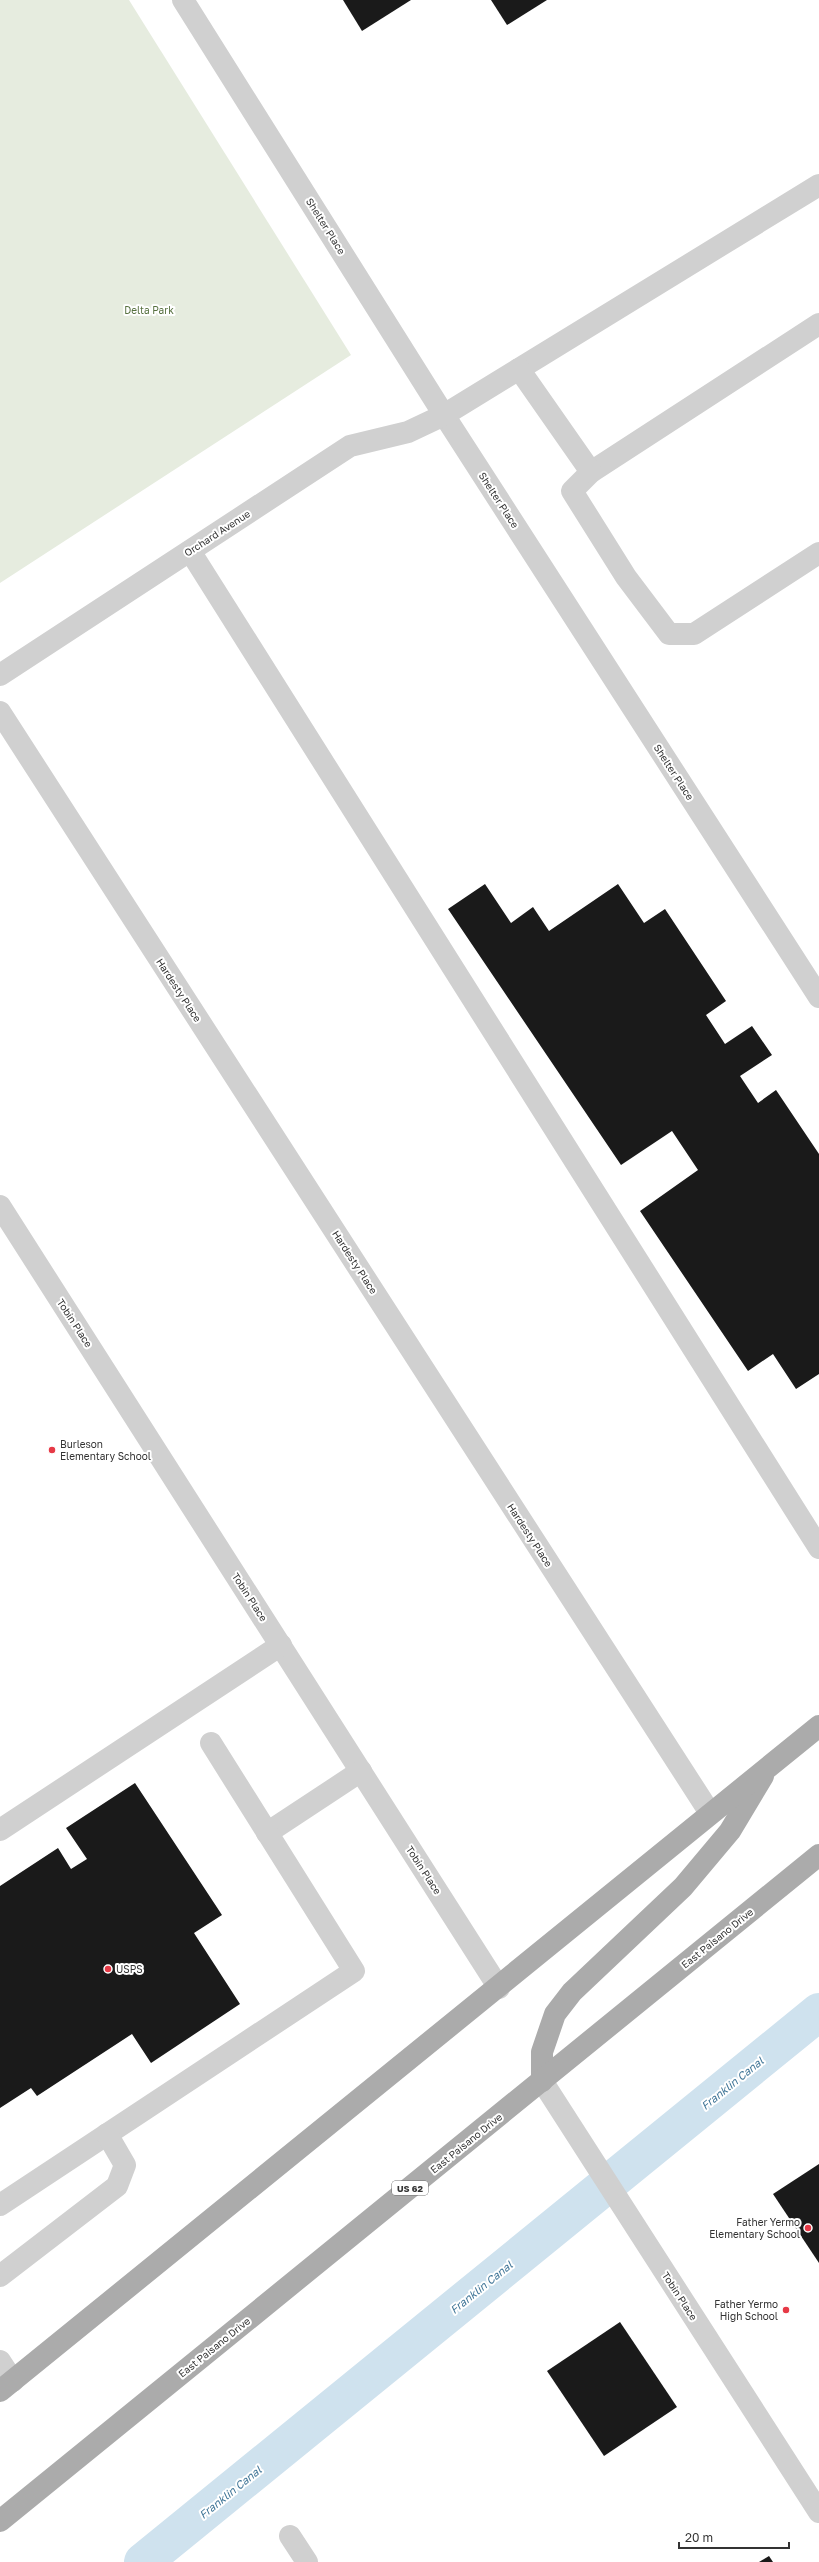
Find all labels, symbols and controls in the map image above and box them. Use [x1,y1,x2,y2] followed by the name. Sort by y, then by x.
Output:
[304,196,348,257] street label: Shelter Place
[124,304,174,316] park label: Delta Park
[476,470,522,530] street label: Shelter Place
[182,507,252,559] street label: Orchard Avenue
[651,742,697,802] street label: Shelter Place
[154,956,204,1024] street label: Hardesty Place
[330,1228,380,1296] street label: Hardesty Place
[55,1296,95,1350] street label: Tobin Place
[60,1438,151,1462] place label: Burleson Elementary School
[47,1445,57,1455] marker: Burleson Elementary School
[505,1501,555,1569] street label: Hardesty Place
[230,1570,270,1624] street label: Tobin Place
[404,1843,444,1897] street label: Tobin Place
[679,1905,755,1971] street label: East Paisano Drive
[116,1963,143,1975] place label: USPS
[103,1964,113,1974] marker: USPS
[698,2054,766,2112] water label: Franklin Canal
[428,2110,504,2176] street label: East Paisano Drive
[392,2181,428,2195] road number: US 62
[709,2216,800,2240] place label: Father Yermo Elementary School
[803,2223,813,2233] marker: Father Yermo Elementary School
[447,2258,515,2316] water label: Franklin Canal
[660,2269,700,2323] street label: Tobin Place
[714,2298,778,2322] place label: Father Yermo High School
[781,2305,791,2315] marker: Father Yermo High School
[176,2314,252,2380] street label: East Paisano Drive
[196,2463,264,2521] water label: Franklin Canal
[679,2524,789,2550] scale bar
[685,2530,713,2545] text: 20 m

